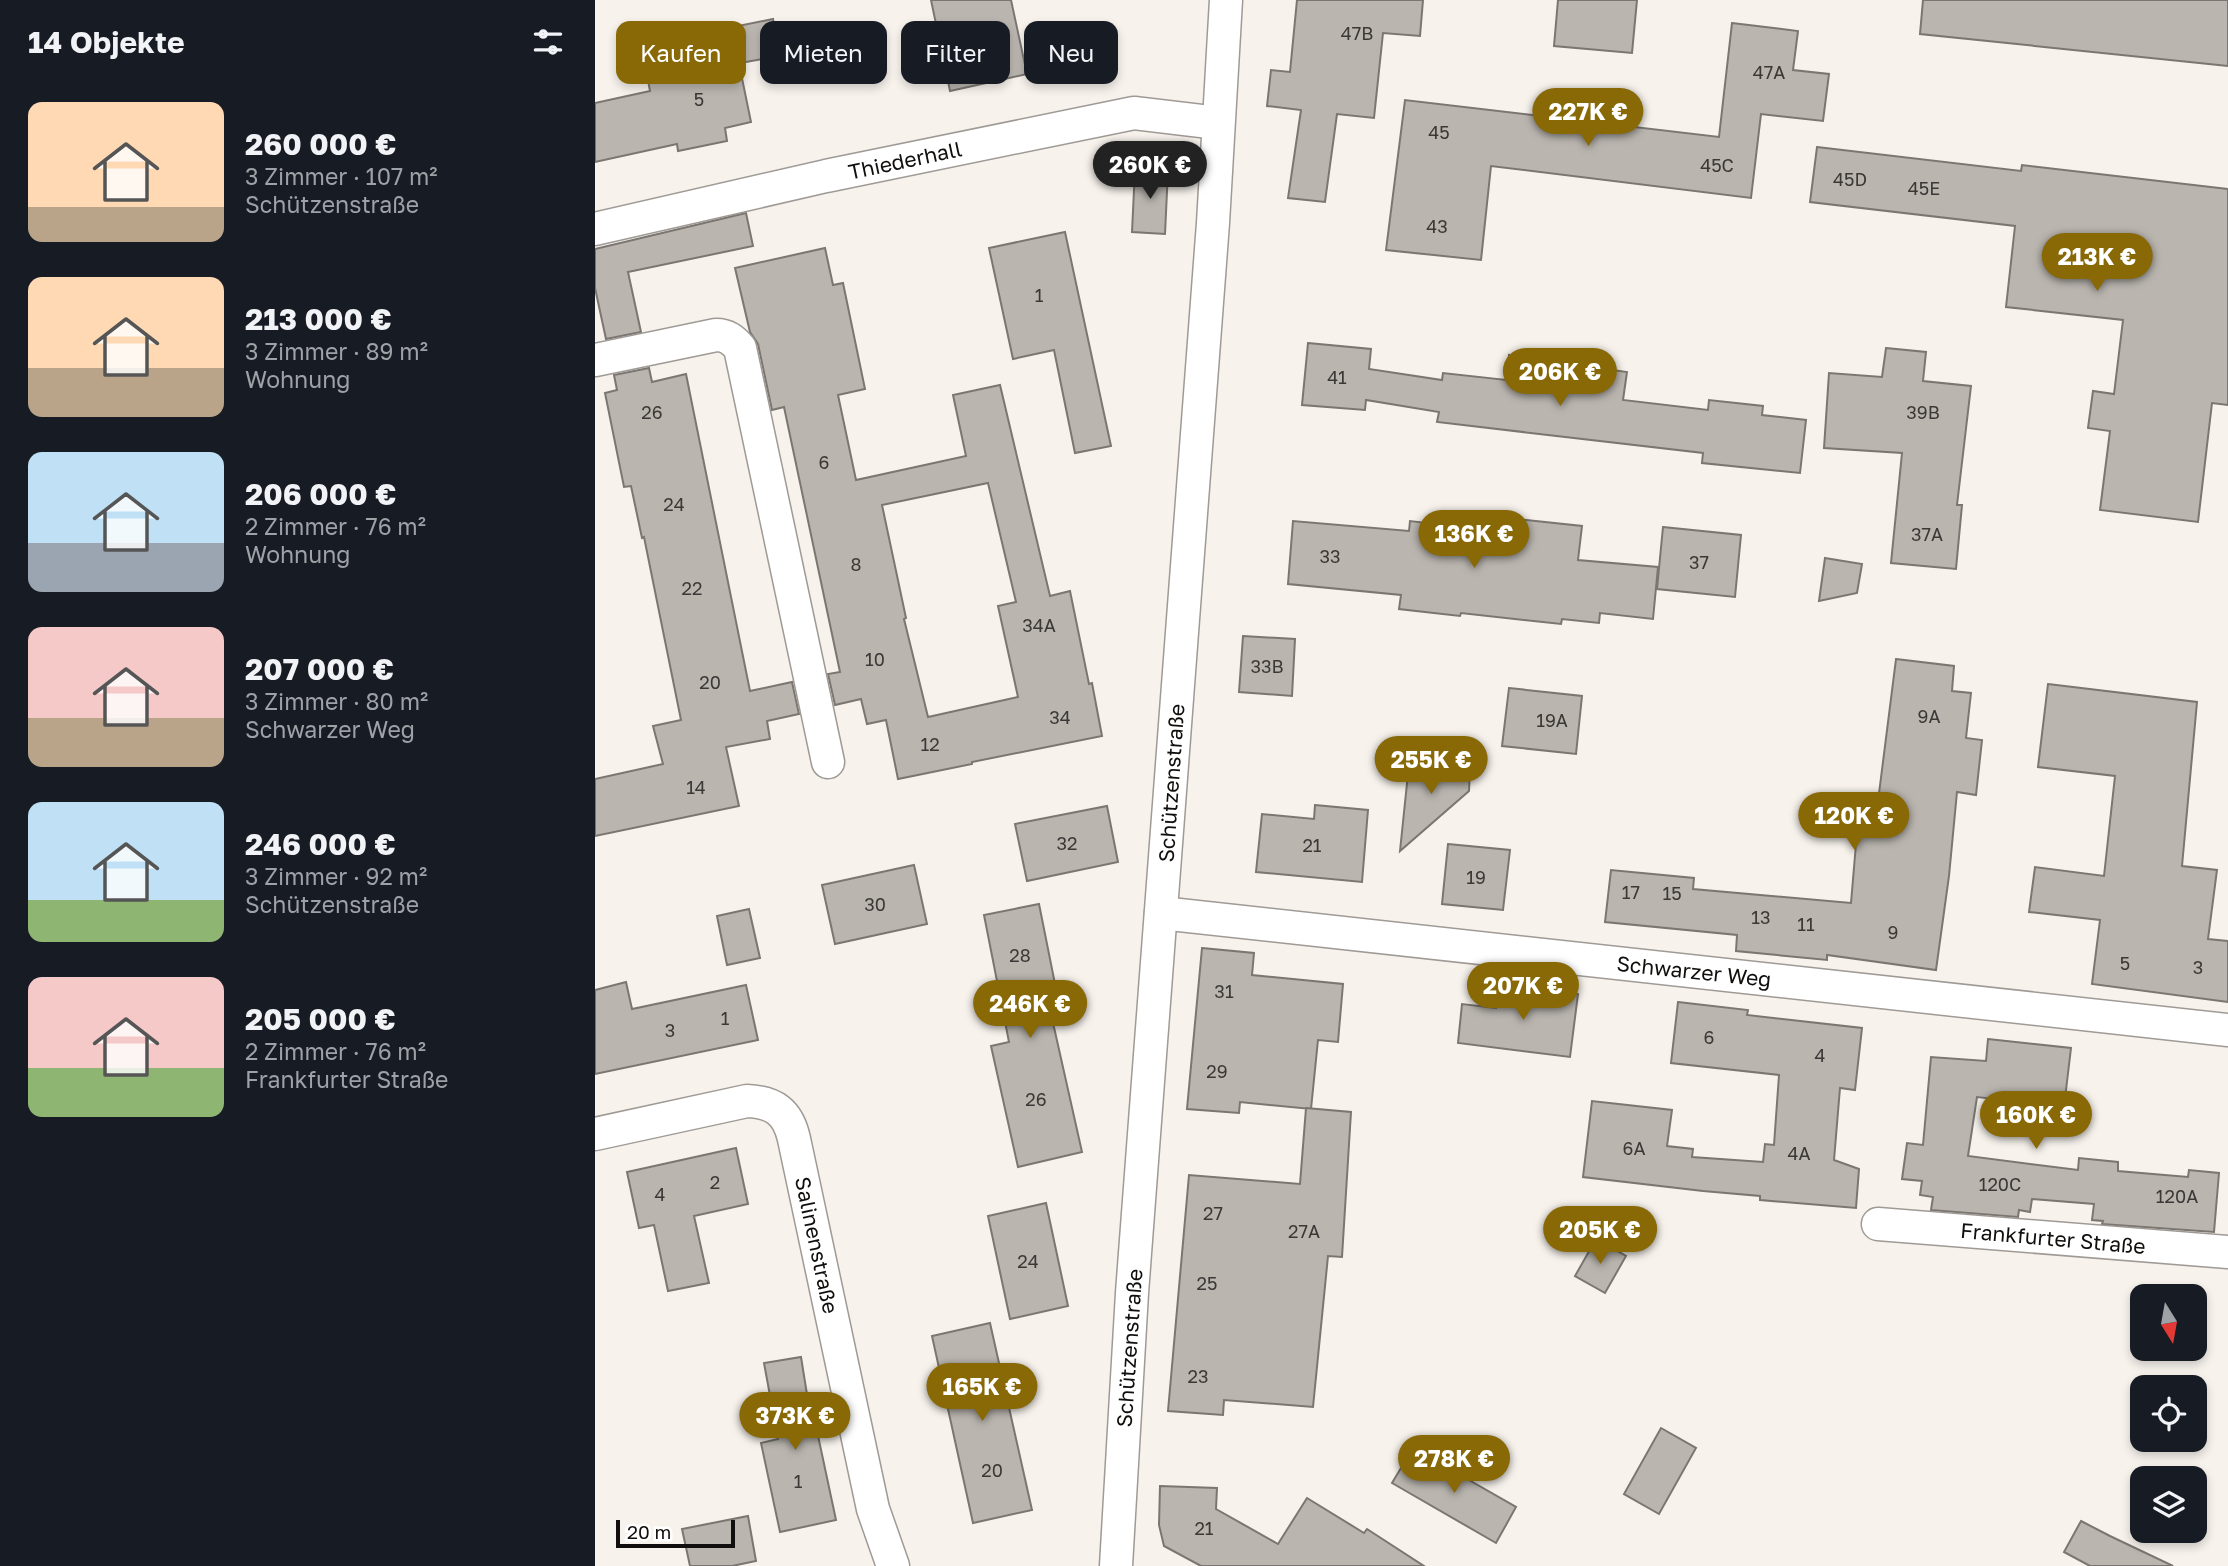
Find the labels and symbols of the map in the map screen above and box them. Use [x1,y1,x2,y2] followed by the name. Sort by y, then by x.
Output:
[1341,22,1373,44] house number: 47B
[1753,61,1785,83] house number: 47A
[694,88,704,110] house number: 5
[1531,88,1645,148] pin: 227K €
[1428,121,1450,143] house number: 45
[846,135,964,185] street label: Thiederhall
[1093,142,1207,201] pin: 260K €
[1700,154,1734,176] house number: 45C
[1833,168,1867,190] house number: 45D
[1908,177,1940,199] house number: 45E
[1426,215,1448,237] house number: 43
[2040,233,2154,293] pin: 213K €
[1035,284,1044,306] house number: 1
[1503,348,1617,408] pin: 206K €
[1327,366,1347,388] house number: 41
[641,401,663,423] house number: 26
[1906,401,1940,423] house number: 39B
[819,451,829,473] house number: 6
[663,493,685,515] house number: 24
[1417,510,1531,570] pin: 136K €
[1911,523,1943,545] house number: 37A
[1319,545,1341,567] house number: 33
[1689,551,1709,573] house number: 37
[851,553,861,575] house number: 8
[682,577,702,599] house number: 22
[1022,614,1056,636] house number: 34A
[865,648,885,670] house number: 10
[1250,655,1284,677] house number: 33B
[699,671,721,693] house number: 20
[1152,703,1190,863] street label: Schützenstraße
[1918,705,1940,727] house number: 9A
[1049,706,1071,728] house number: 34
[1536,709,1568,731] house number: 19A
[920,733,940,755] house number: 12
[1374,736,1488,796] pin: 255K €
[686,776,706,798] house number: 14
[1797,792,1911,852] pin: 120K €
[1057,832,1077,854] house number: 32
[1302,834,1322,856] house number: 21
[1466,866,1486,888] house number: 19
[1622,881,1640,903] house number: 17
[1662,882,1682,904] house number: 15
[864,893,886,915] house number: 30
[1751,906,1771,928] house number: 13
[1797,913,1815,935] house number: 11
[1888,921,1898,943] house number: 9
[1009,944,1031,966] house number: 28
[1615,950,1773,992] street label: Schwarzer Weg
[2120,952,2130,974] house number: 5
[2193,956,2203,978] house number: 3
[1466,962,1580,1022] pin: 207K €
[1214,980,1234,1002] house number: 31
[973,981,1087,1040] pin: 246K €
[721,1007,730,1029] house number: 1
[665,1019,675,1041] house number: 3
[1704,1026,1714,1048] house number: 6
[1815,1044,1826,1066] house number: 4
[1206,1060,1228,1082] house number: 29
[1025,1088,1047,1110] house number: 26
[1979,1092,2093,1151] pin: 160K €
[1623,1137,1645,1159] house number: 6A
[1787,1142,1811,1164] house number: 4A
[710,1171,720,1193] house number: 2
[1979,1173,2021,1195] house number: 120C
[790,1174,844,1316] street label: Salinenstraße
[655,1183,666,1205] house number: 4
[2156,1185,2198,1207] house number: 120A
[1203,1202,1223,1224] house number: 27
[1543,1206,1657,1266] pin: 205K €
[1959,1217,2147,1259] street label: Frankfurter Straße
[1288,1220,1320,1242] house number: 27A
[1017,1250,1039,1272] house number: 24
[1110,1268,1148,1428] street label: Schützenstraße
[1197,1272,1217,1294] house number: 25
[2130,1284,2207,1362] north arrow
[925,1364,1039,1423] pin: 165K €
[1188,1365,1208,1387] house number: 23
[738,1392,852,1452] pin: 373K €
[1397,1436,1511,1495] pin: 278K €
[981,1459,1003,1481] house number: 20
[794,1470,803,1492] house number: 1
[616,1517,735,1549] scale bar
[1194,1517,1214,1539] house number: 21

